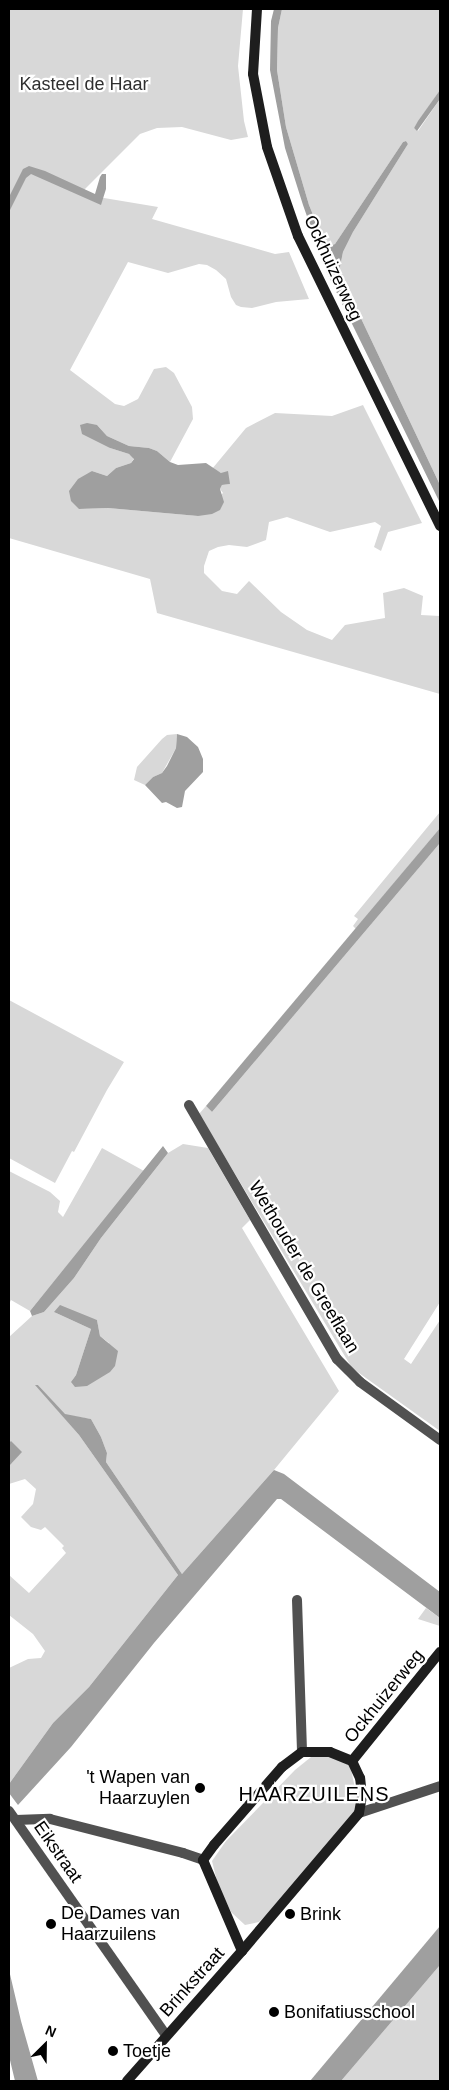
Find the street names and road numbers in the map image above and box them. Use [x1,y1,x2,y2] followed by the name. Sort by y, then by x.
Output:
[299,212,367,324] street label: Ockhuizerweg
[244,1177,364,1357] street label: Wethouder de Greeflaan
[340,1645,428,1747] street label: Ockhuizerweg
[29,1817,87,1887] street label: Eikstraat
[155,1943,229,2021] street label: Brinkstraat

